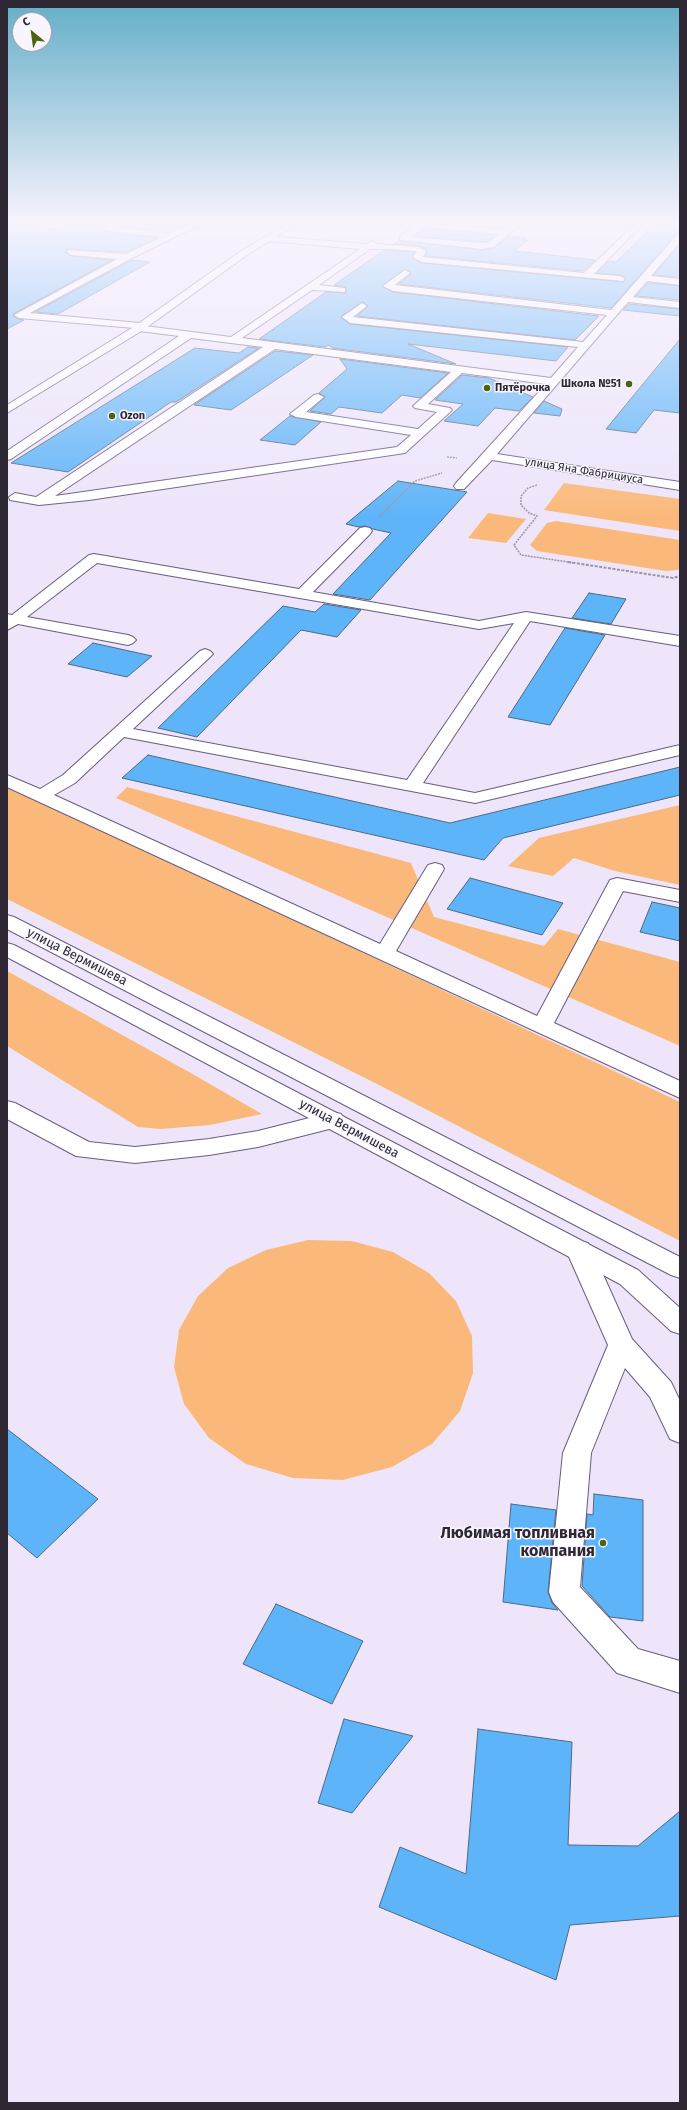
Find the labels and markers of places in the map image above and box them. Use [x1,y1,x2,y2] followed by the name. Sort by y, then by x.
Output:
[561,377,621,391] place label: Школа №51
[624,379,634,389] marker: Школа №51
[495,381,550,395] place label: Пятёрочка
[482,383,492,393] marker: Пятёрочка
[120,409,145,423] place label: Ozon
[107,411,117,421] marker: Ozon
[440,1524,595,1562] place label: Любимая топливная компания
[598,1538,608,1548] marker: Любимая топливная компания

